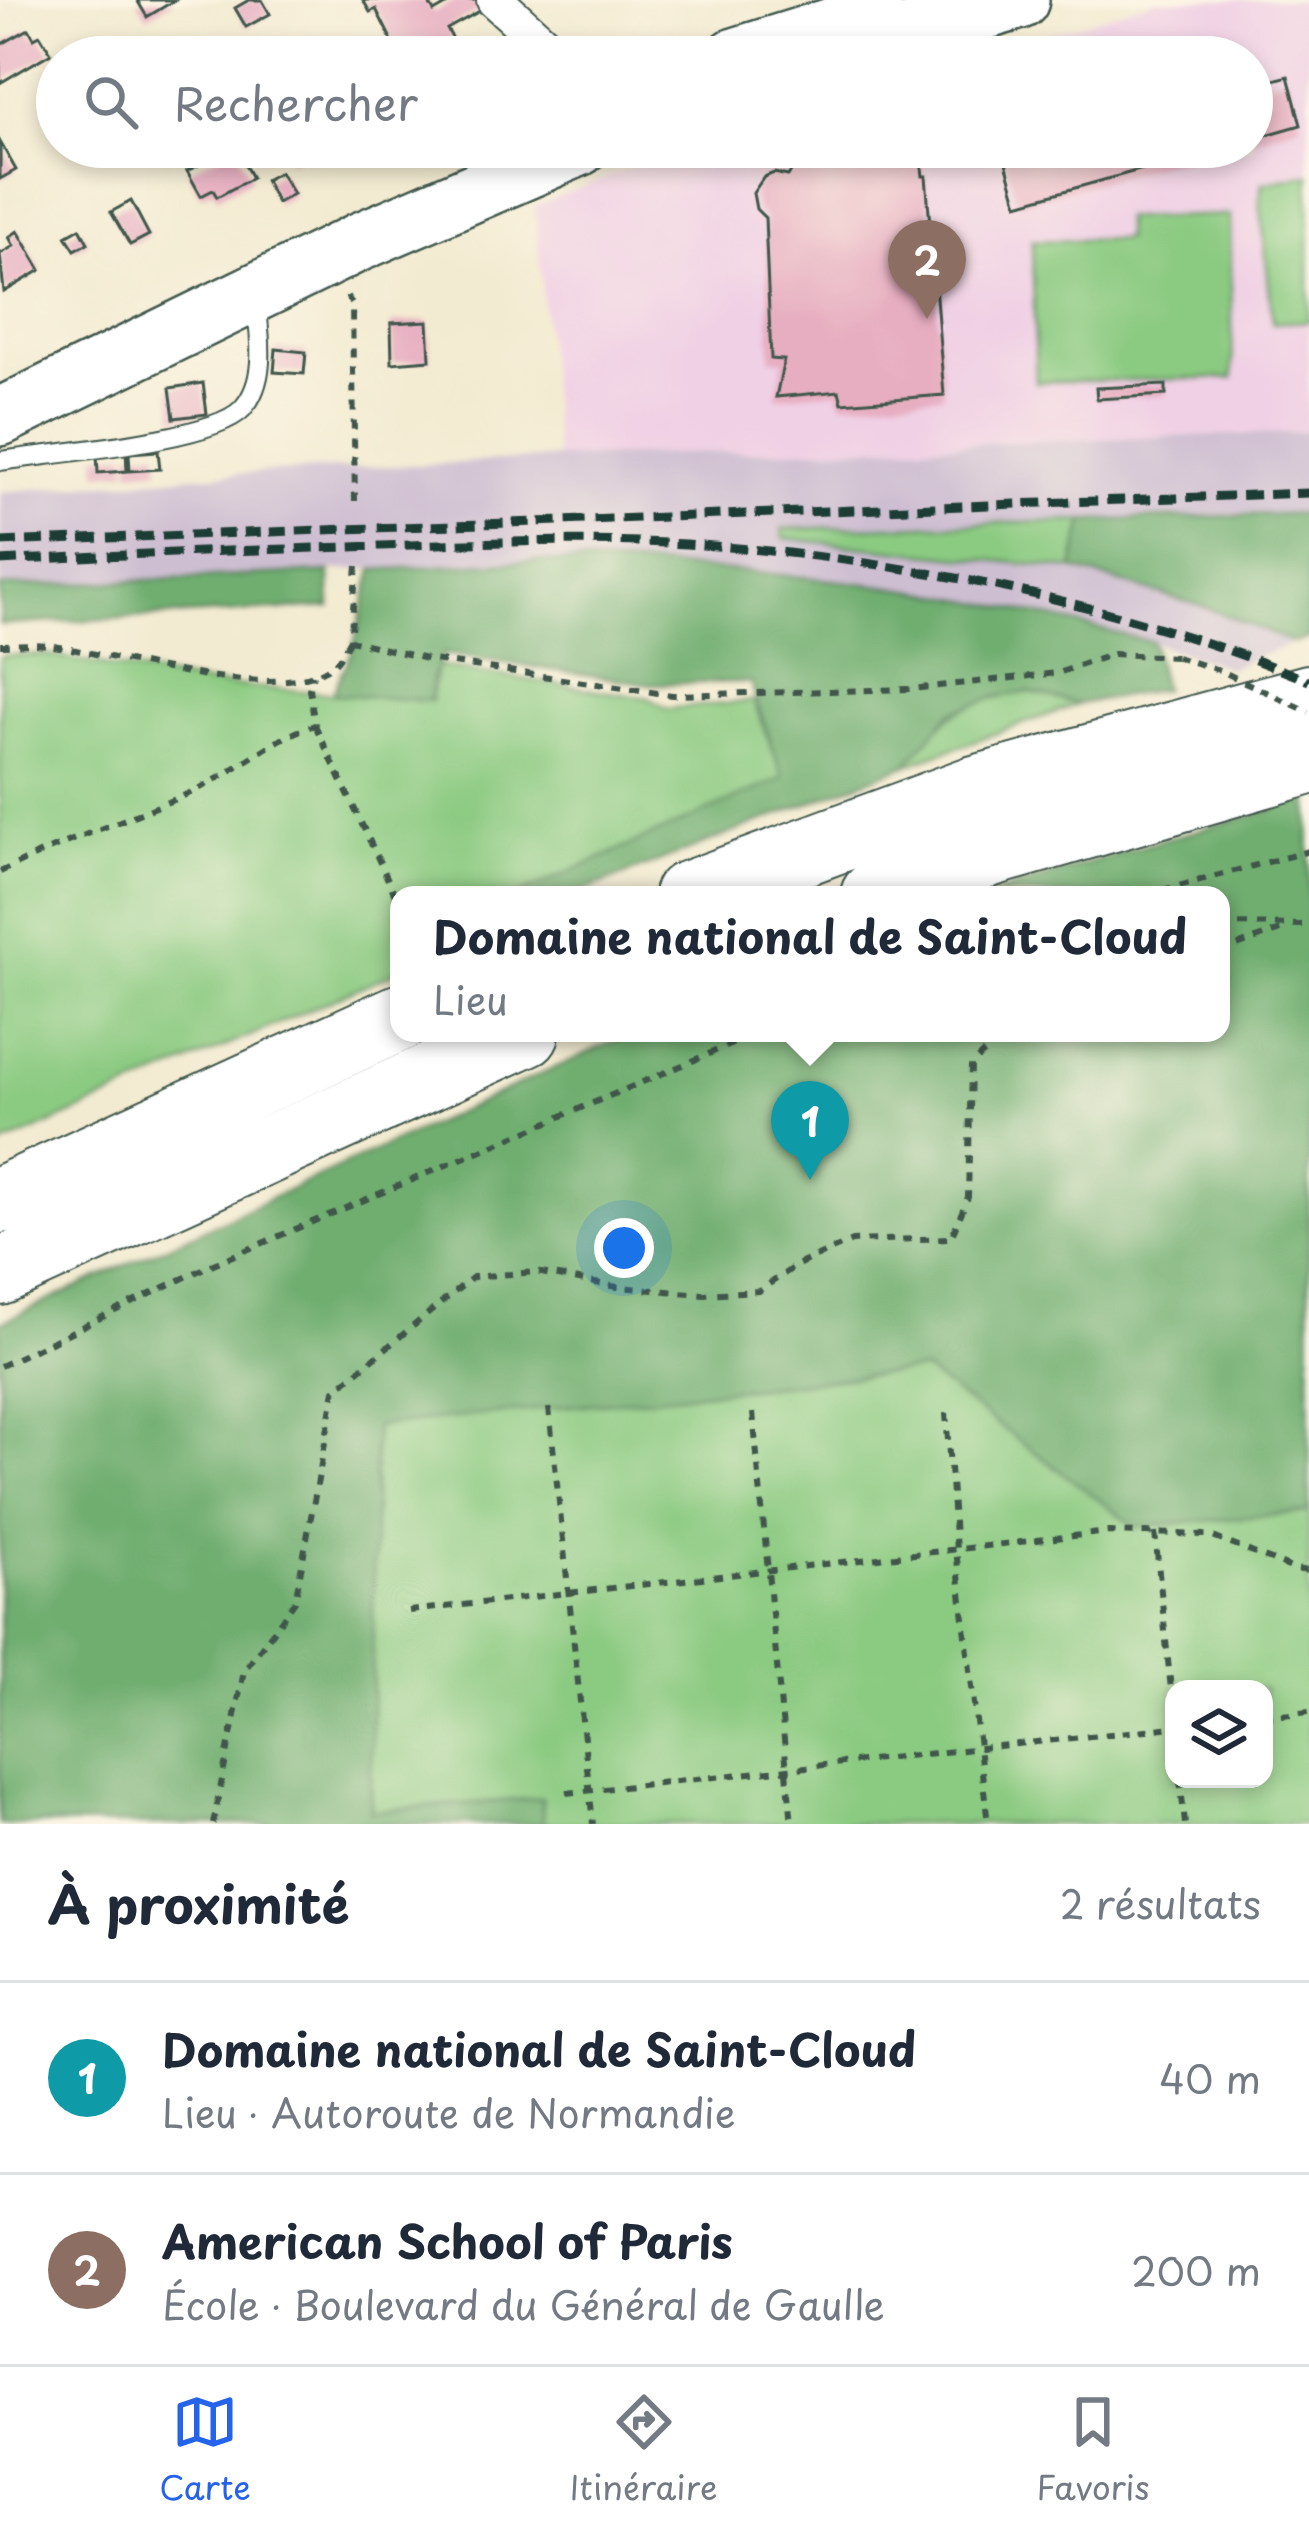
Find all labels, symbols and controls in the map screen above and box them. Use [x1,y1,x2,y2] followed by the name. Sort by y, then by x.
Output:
[36,36,1273,168] search box
[174,68,418,136] text: Rechercher
[78,69,144,135] icon: search
[888,220,966,319] pin: 2
[390,886,1230,1042] popup
[433,901,1187,969] text: Domaine national de Saint-Cloud
[433,969,508,1028] text: Lieu
[771,1081,849,1180] pin: 1
[594,1218,654,1278] your location
[1165,1680,1273,1788] map controls
[1165,1680,1273,1788] button: layers
[48,1864,349,1941] text: À proximité
[1060,1873,1261,1932] text: 2 résultats
[162,2014,916,2082] text: Domaine national de Saint-Cloud
[78,2048,96,2107] text: 1
[1159,2048,1261,2107] text: 40 m
[162,2082,736,2141] text: Lieu · Autoroute de Normandie
[162,2206,733,2274] text: American School of Paris
[73,2240,101,2299] text: 2
[1131,2240,1261,2299] text: 200 m
[162,2274,885,2333] text: École · Boulevard du Général de Gaulle
[159,2389,251,2511] tab: Carte
[569,2389,718,2511] tab: Itinéraire
[1036,2389,1150,2511] tab: Favoris

